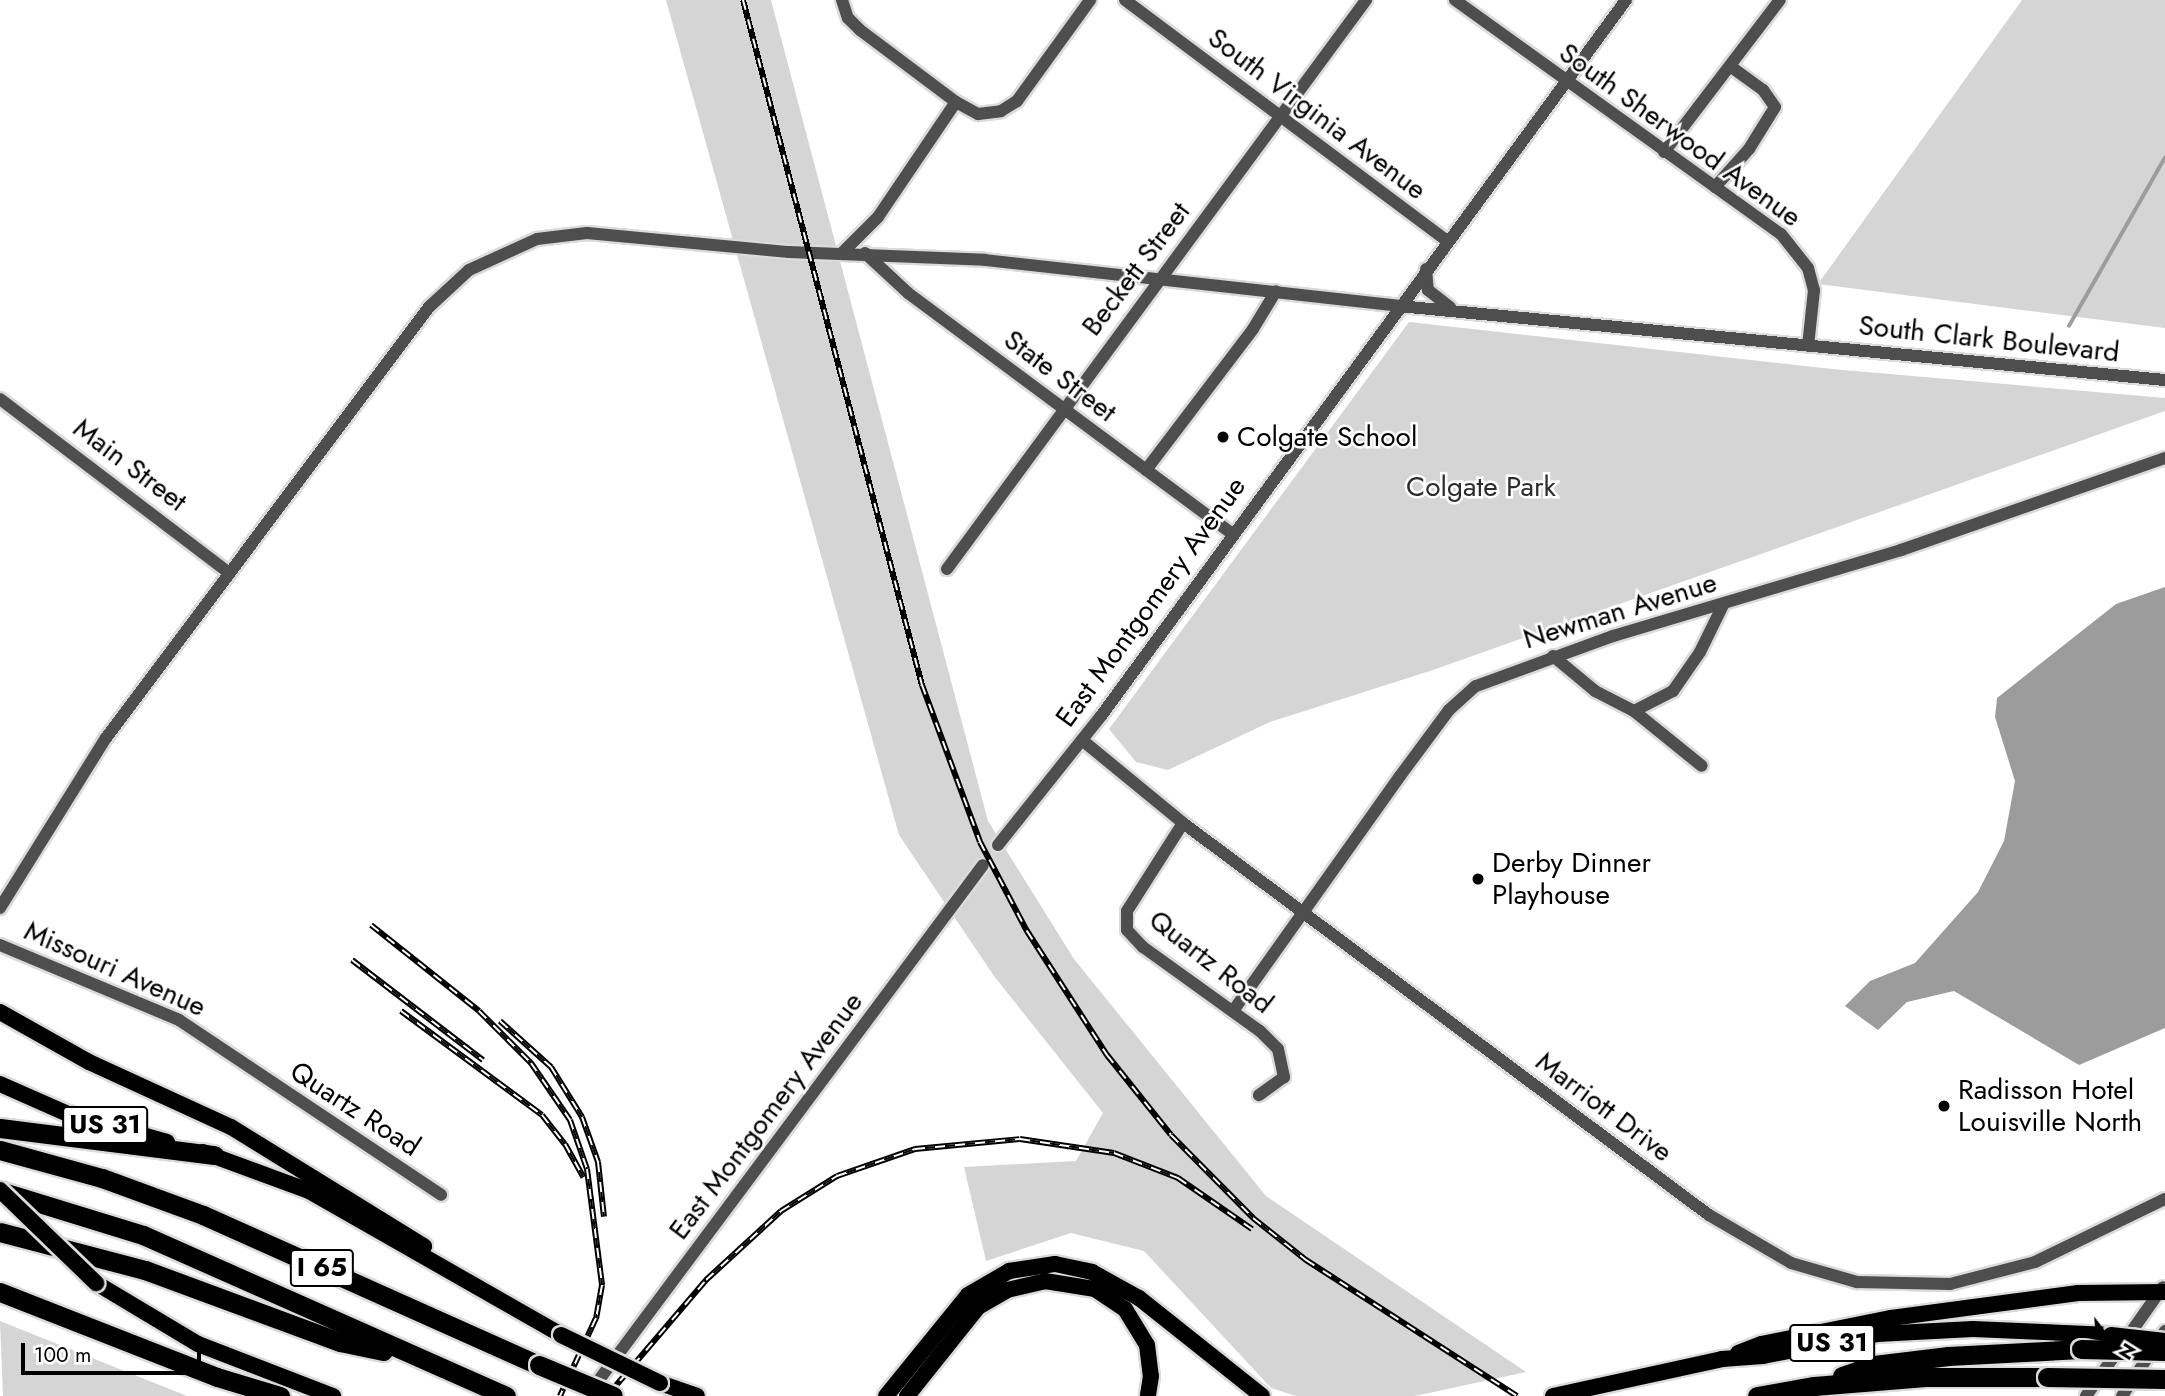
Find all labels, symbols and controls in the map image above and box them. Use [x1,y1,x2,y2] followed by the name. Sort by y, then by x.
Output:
[1201,21,1433,207] street label: South Virginia Avenue
[1552,36,1808,234] street label: South Sherwood Avenue
[1075,196,1197,342] street label: Beckett Street
[1857,309,2121,369] street label: South Clark Boulevard
[997,323,1123,429] street label: State Street
[67,411,193,519] street label: Main Street
[1237,420,1417,454] place label: Colgate School
[1215,429,1231,445] marker: Colgate School
[1406,470,1556,504] park label: Colgate Park
[1049,471,1253,733] street label: East Montgomery Avenue
[1519,566,1721,656] street label: Newman Avenue
[1492,846,1651,912] place label: Derby Dinner Playhouse
[1470,871,1486,887] marker: Derby Dinner Playhouse
[1142,903,1280,1021] street label: Quartz Road
[19,914,211,1024] street label: Missouri Avenue
[662,986,870,1246] street label: East Montgomery Avenue
[1529,1045,1679,1169] street label: Marriott Drive
[284,1055,426,1163] street label: Quartz Road
[1958,1073,2142,1139] place label: Radisson Hotel Louisville North
[1936,1098,1952,1114] marker: Radisson Hotel Louisville North
[61,1102,149,1148] road number: US 31
[289,1246,355,1290] road number: I 65
[2074,1305,2144,1375] north arrow
[1788,1320,1876,1366] road number: US 31
[24,1330,205,1374] scale bar
[2112,1338,2143,1365] text: N
[34,1340,91,1370] text: 100 m

